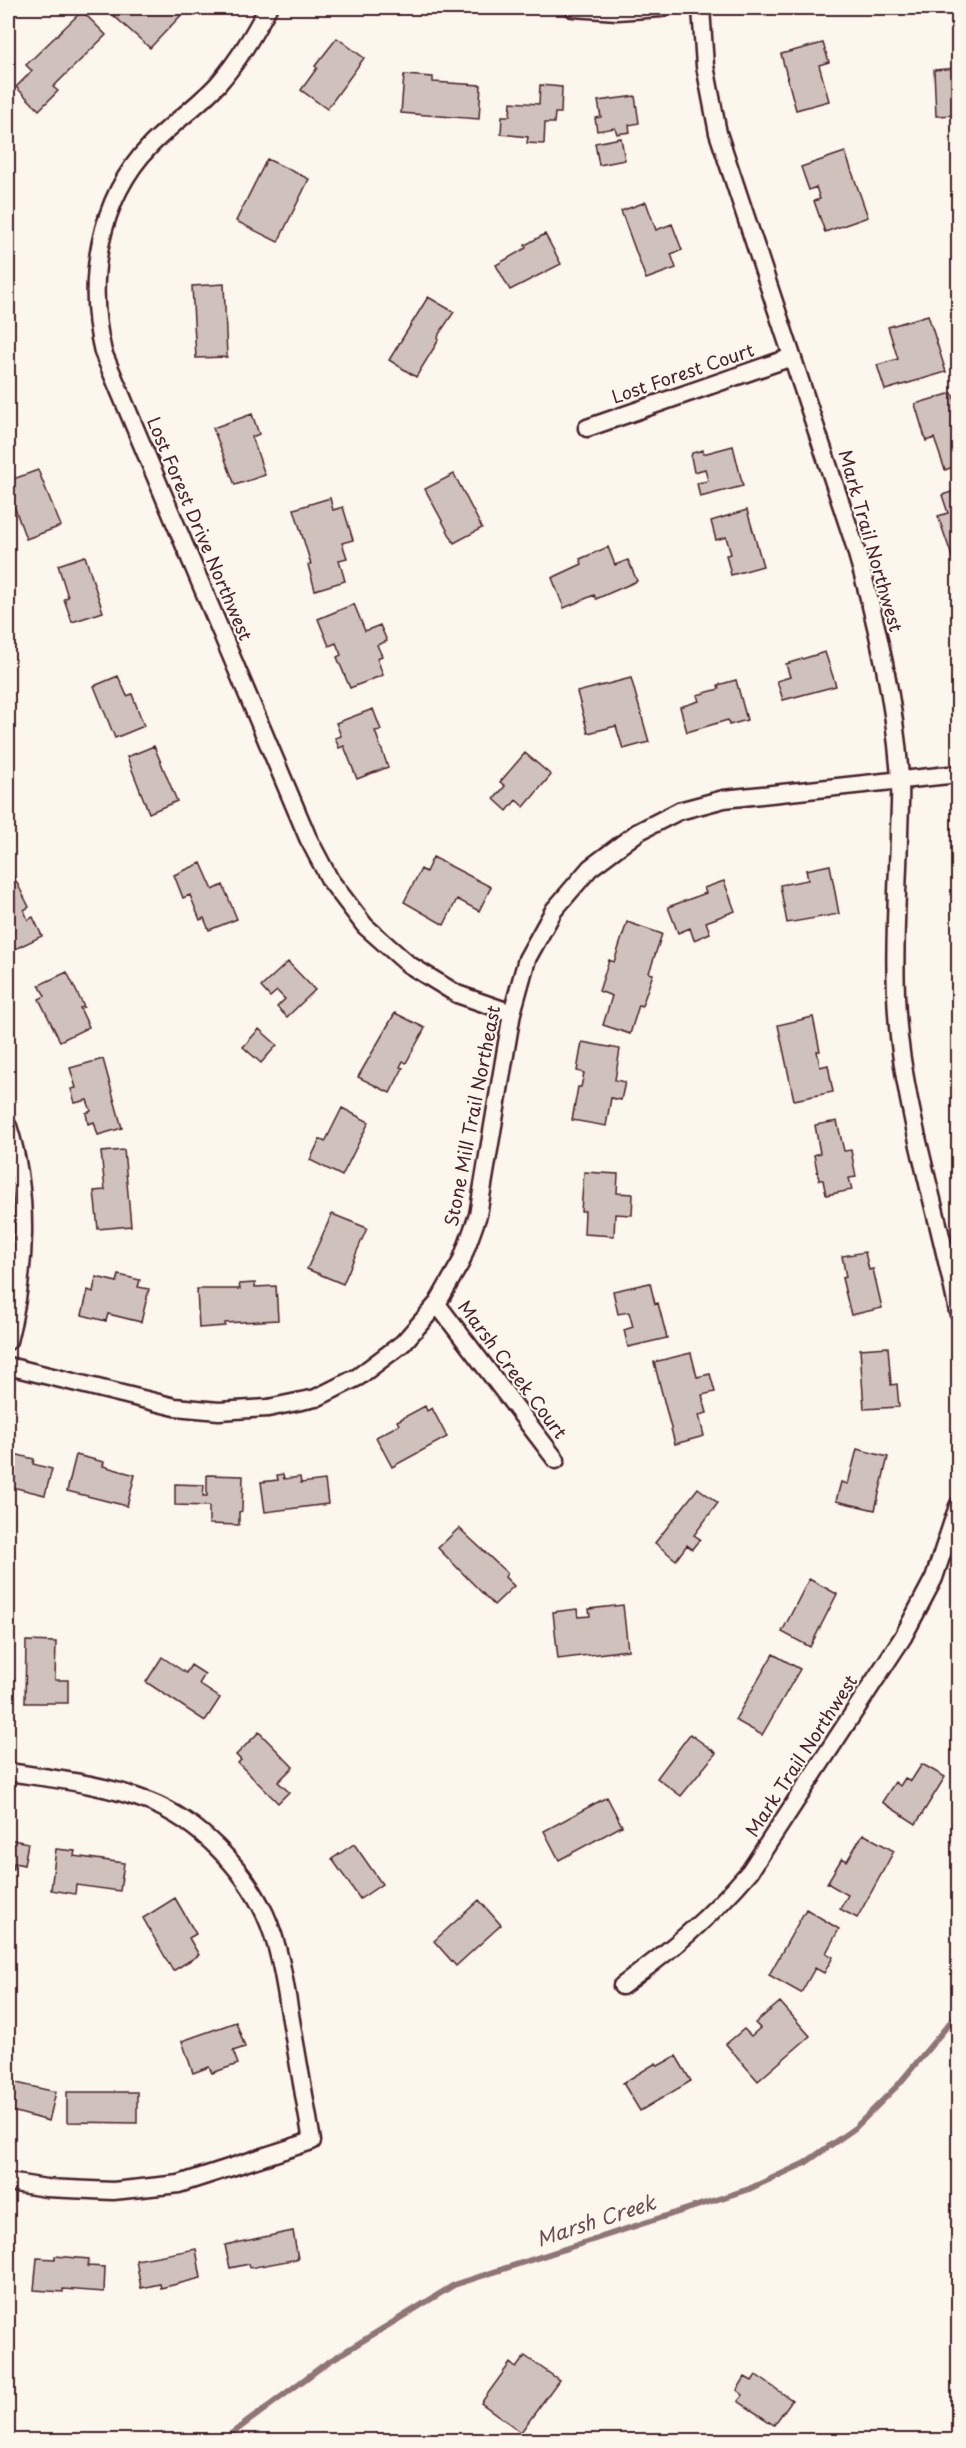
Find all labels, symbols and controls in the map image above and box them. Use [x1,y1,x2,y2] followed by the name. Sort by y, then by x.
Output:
[608,336,757,410] street label: Lost Forest Court
[141,412,260,644] street label: Lost Forest Drive Northwest
[833,446,910,635] street label: Mark Trail Northwest
[437,1003,506,1229] street label: Stone Mill Trail Northeast
[452,1294,574,1444] street label: Marsh Creek Court
[738,1669,863,1841] street label: Mark Trail Northwest
[532,2186,660,2253] water label: Marsh Creek

